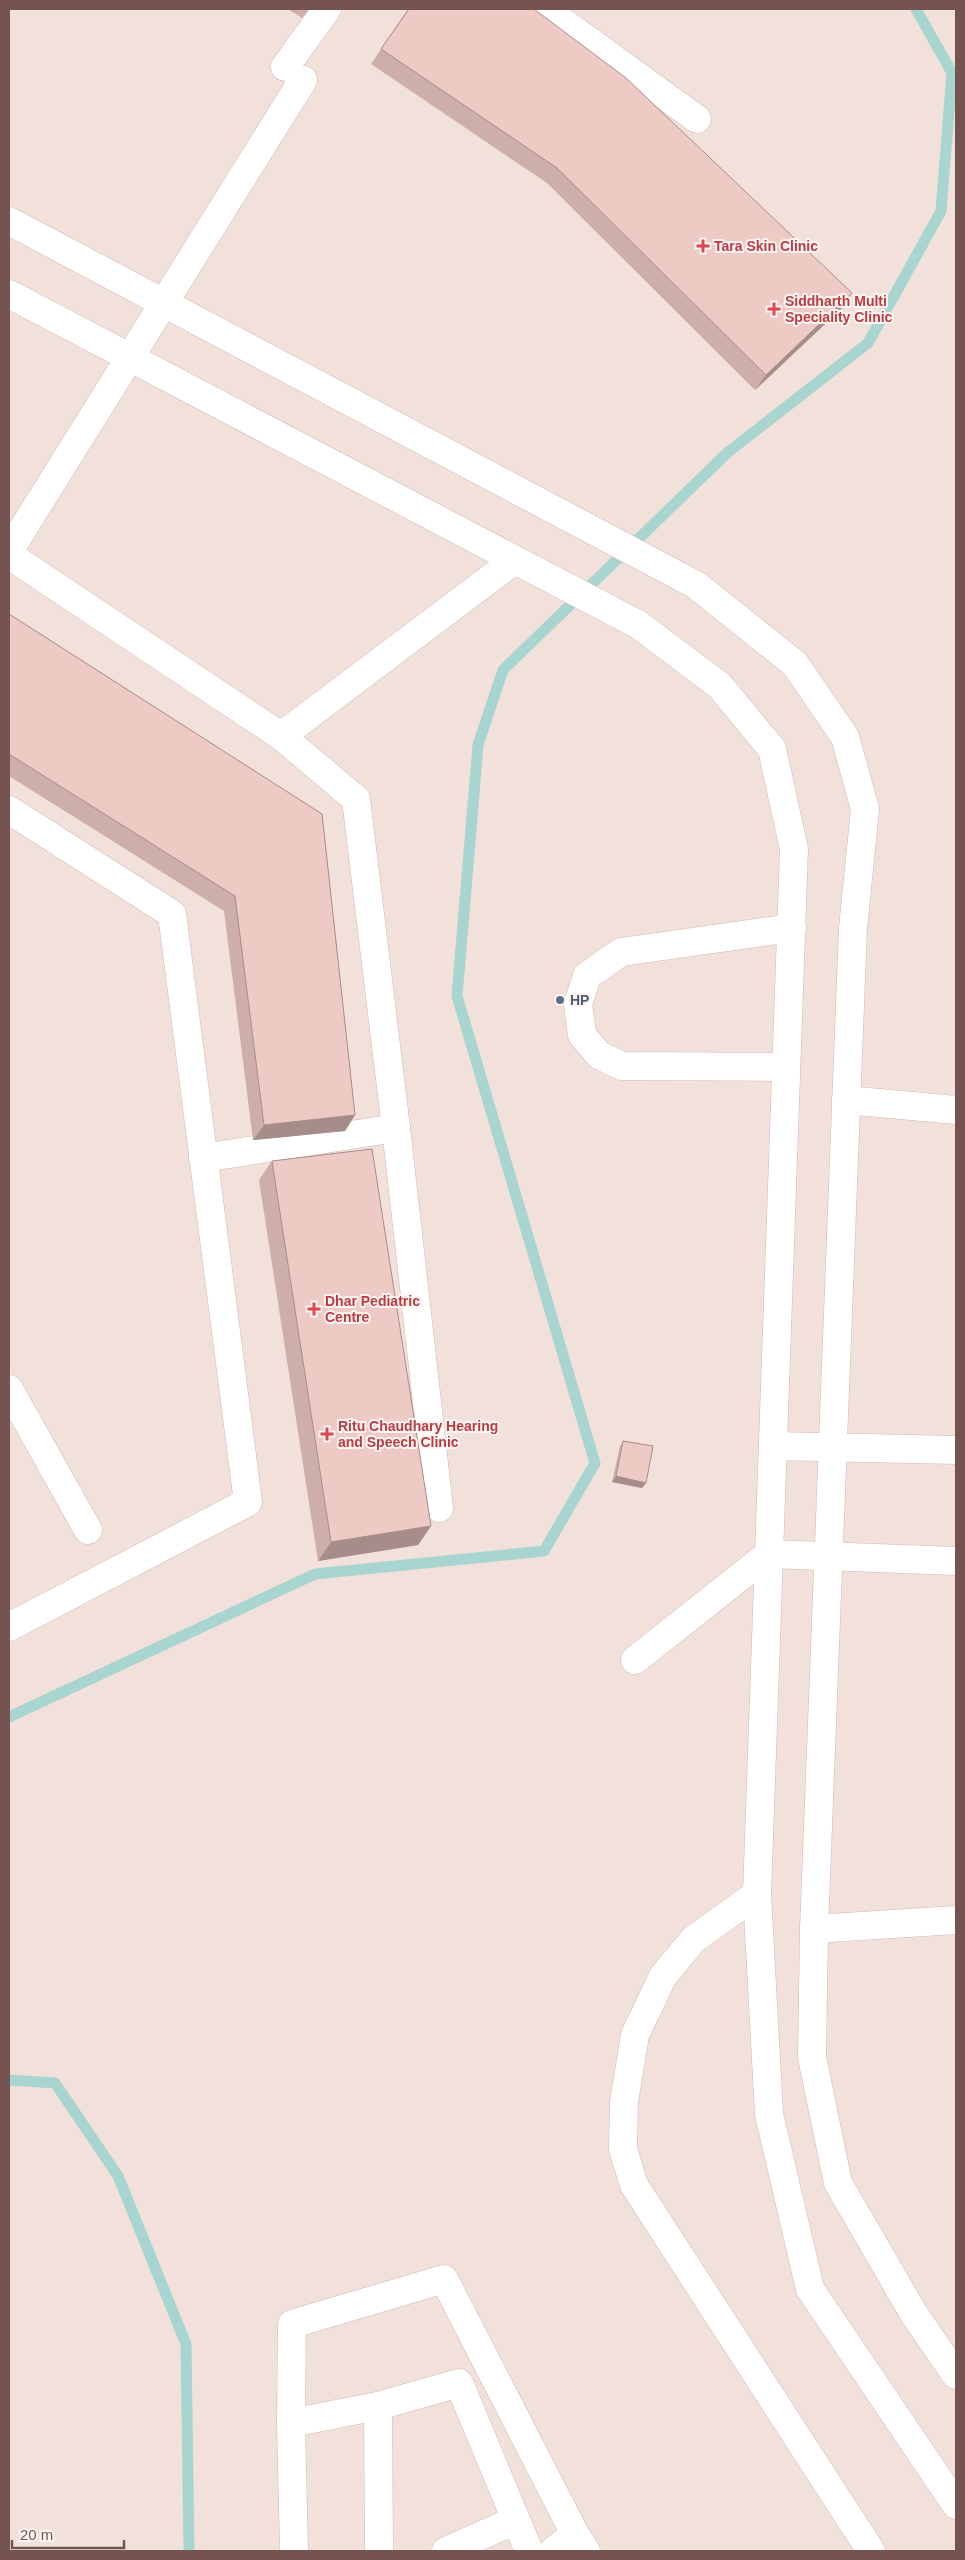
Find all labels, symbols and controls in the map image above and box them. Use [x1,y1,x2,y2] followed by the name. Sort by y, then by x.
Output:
[714,238,818,254] place label: Tara Skin Clinic
[696,239,710,253] marker: Tara Skin Clinic
[785,293,893,325] place label: Siddharth Multi Speciality Clinic
[767,302,781,316] marker: Siddharth Multi Speciality Clinic
[570,992,589,1008] place label: HP
[554,994,566,1006] marker: HP
[325,1293,420,1325] place label: Dhar Pediatric Centre
[307,1302,321,1316] marker: Dhar Pediatric Centre
[338,1418,498,1450] place label: Ritu Chaudhary Hearing and Speech Clinic
[320,1427,334,1441] marker: Ritu Chaudhary Hearing and Speech Clinic
[12,2518,125,2550] scale bar
[20,2526,53,2543] text: 20 m

